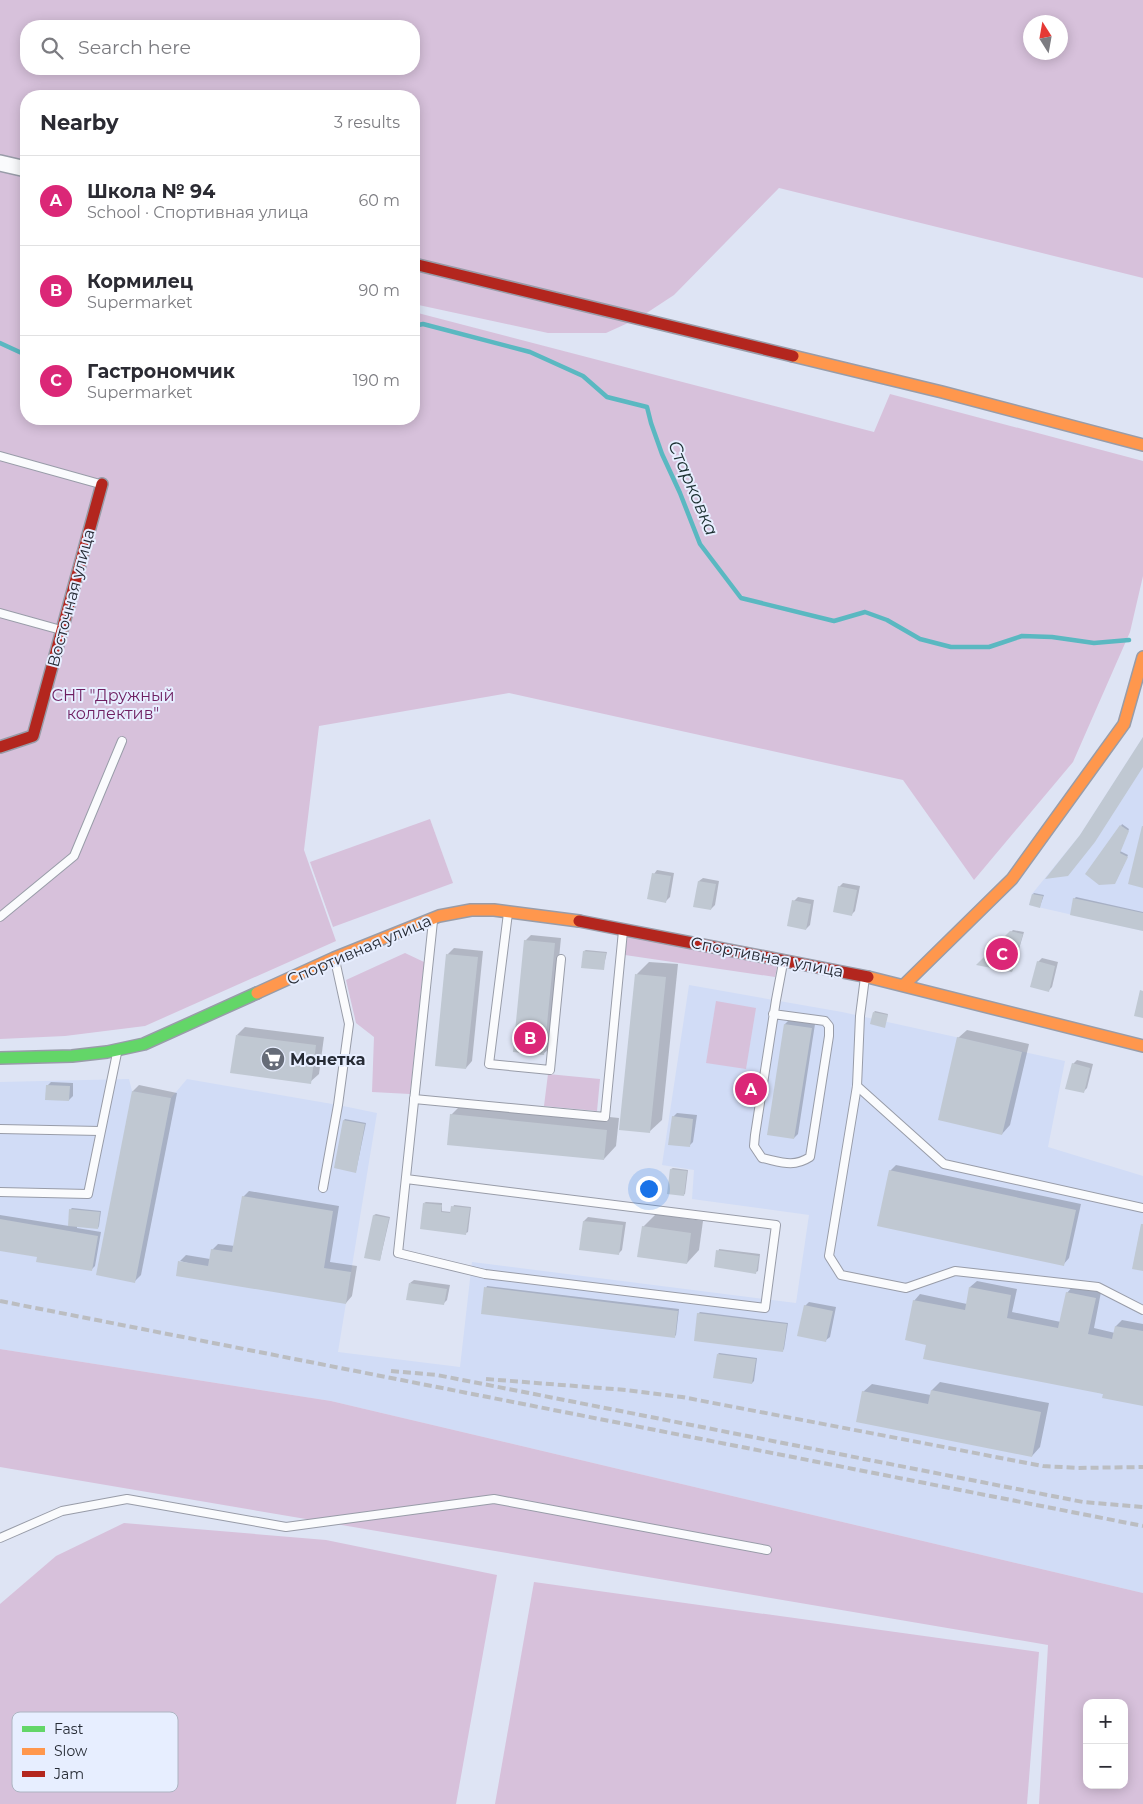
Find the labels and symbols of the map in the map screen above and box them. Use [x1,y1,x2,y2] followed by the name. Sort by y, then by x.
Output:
[1023,15,1068,60] north arrow
[663,437,723,539] water label: Старковка
[43,527,99,669] street label: Восточная улица
[51,686,175,723] park label: СНТ "Дружный коллектив"
[284,911,434,989] street label: Спортивная улица
[689,933,845,981] street label: Спортивная улица
[986,935,1018,973] pin: C
[514,1019,546,1057] pin: B
[260,1046,286,1072] supermarket icon: Монетка
[290,1050,365,1069] place label: Монетка
[735,1070,767,1108] pin: A
[636,1176,662,1202] your location
[12,1712,178,1792] legend
[54,1720,84,1738] text: Fast
[54,1742,88,1760] text: Slow
[53,1765,84,1783] text: Jam

